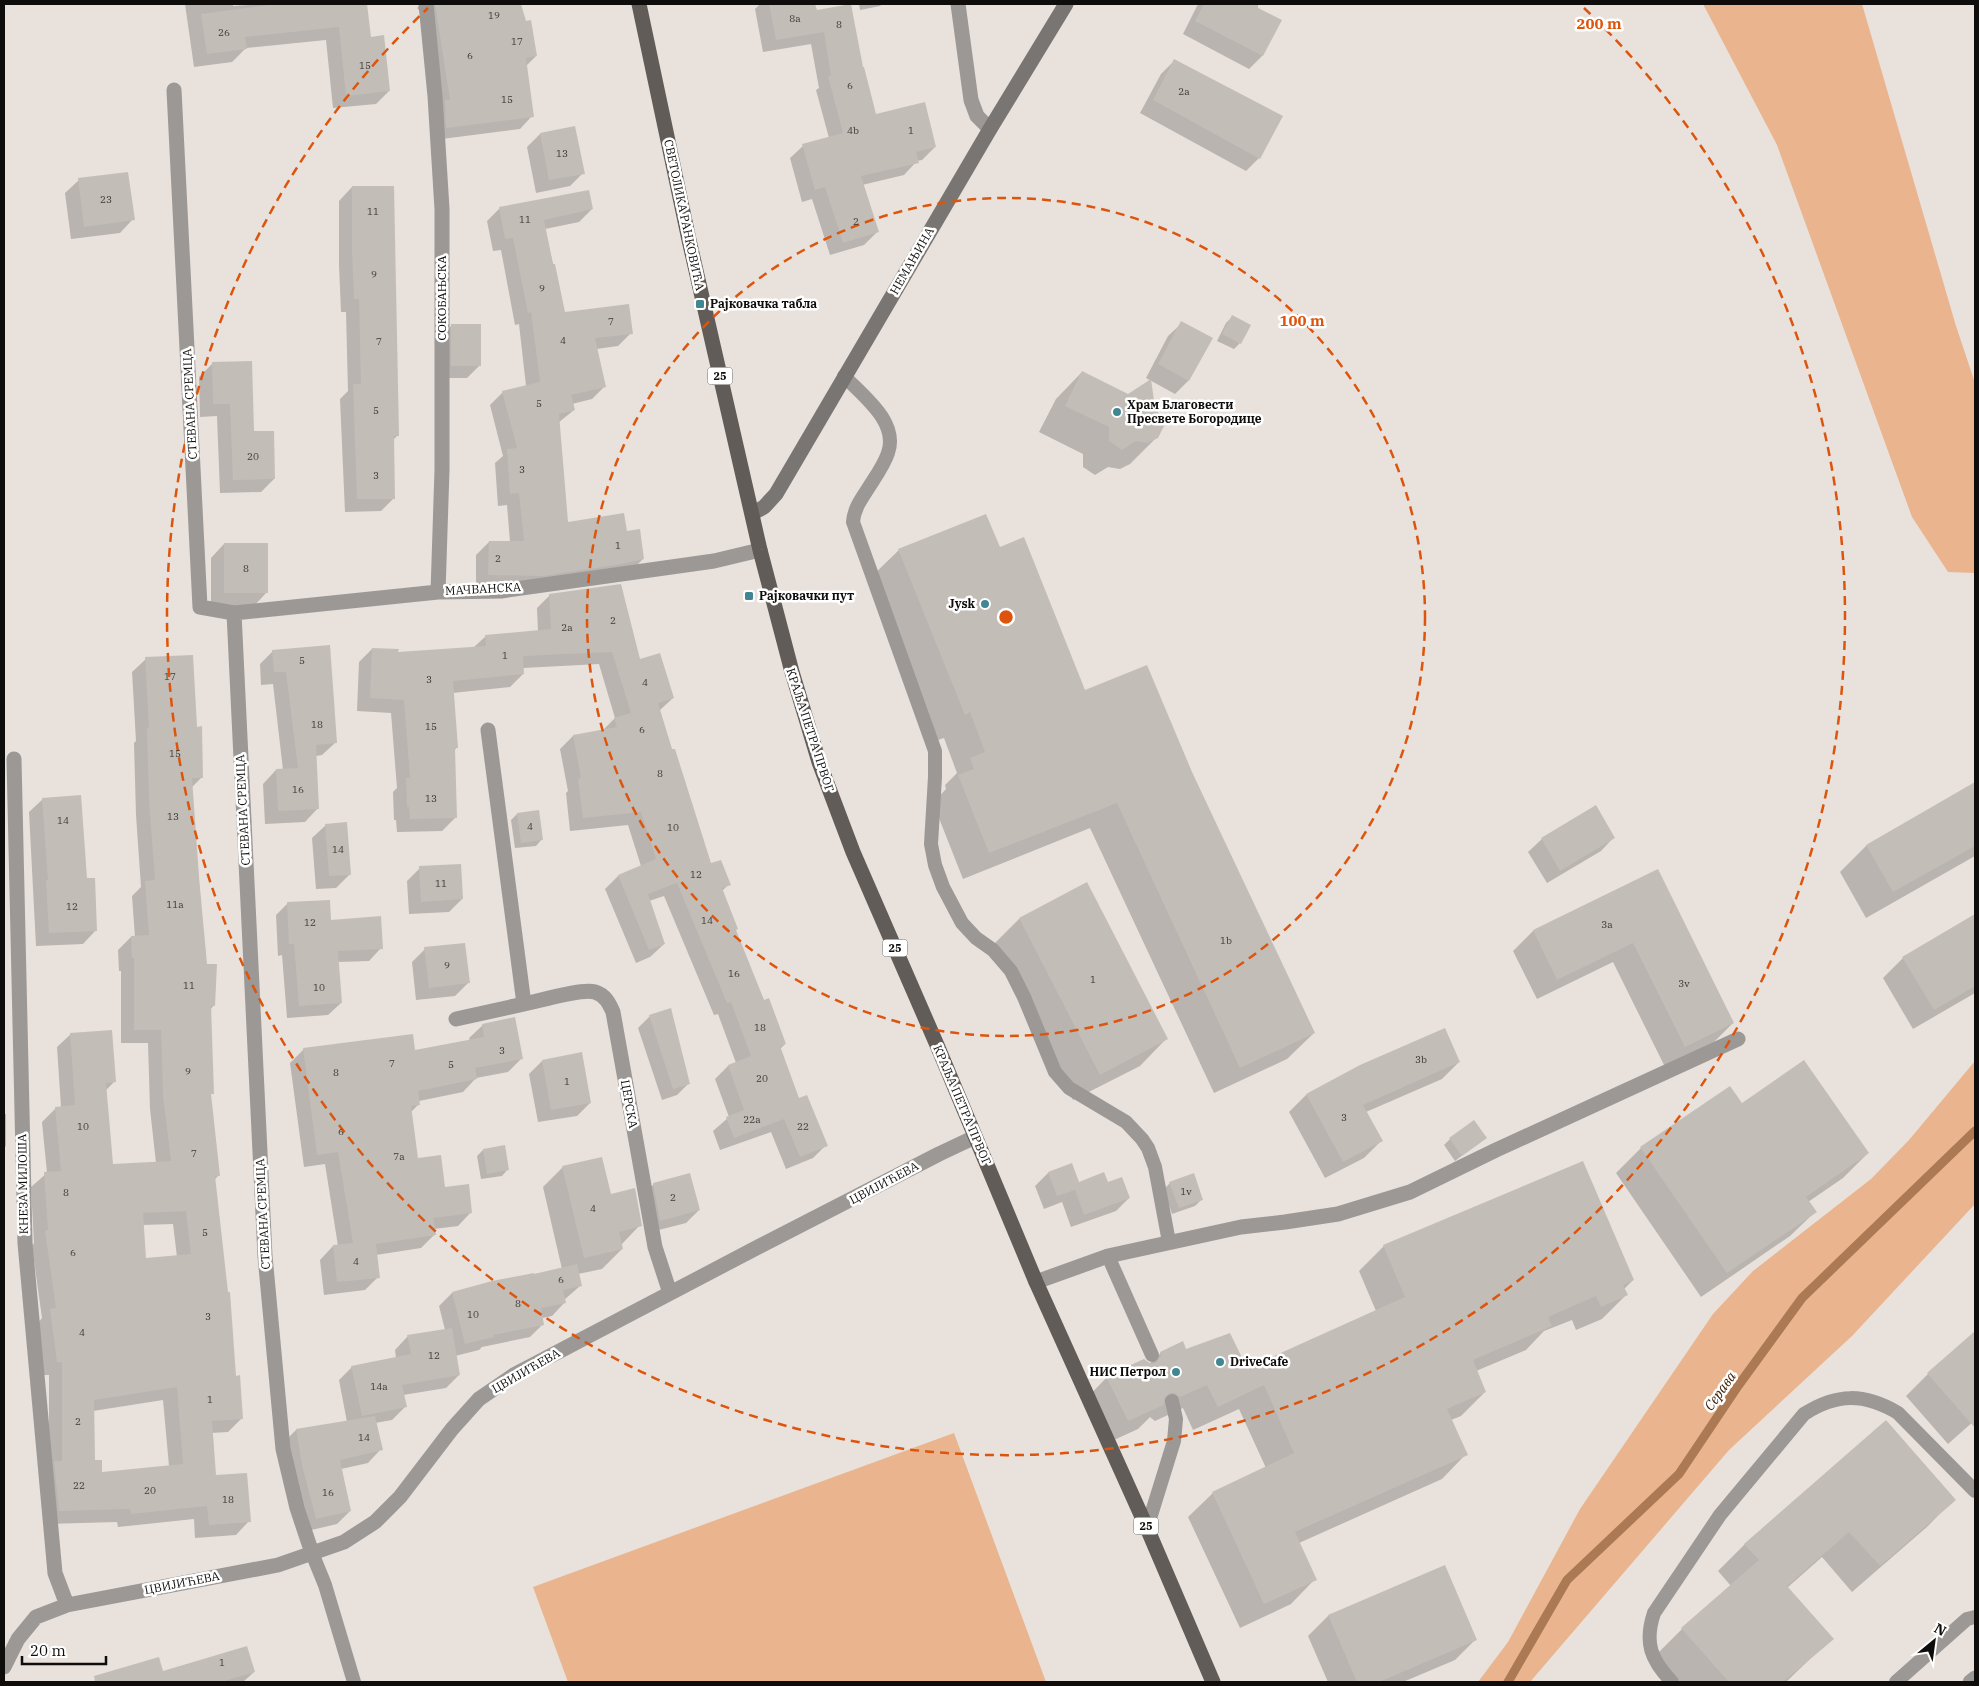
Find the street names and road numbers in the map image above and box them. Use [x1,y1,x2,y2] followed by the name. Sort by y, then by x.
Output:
[661,138,708,293] street label: СВЕТОЛИКА РАНКОВИЋА
[886,224,937,297] street label: НЕМАЊИНА
[434,255,449,340] street label: СОКОБАЊСКА
[179,347,200,460] street label: СТЕВАНА СРЕМЦА
[708,368,732,384] road number: 25
[445,579,522,598] street label: МАЧВАНСКА
[783,666,838,794] street label: КРАЉА ПЕТРА ПРВОГ
[232,753,253,866] street label: СТЕВАНА СРЕМЦА
[882,940,908,956] road number: 25
[930,1042,995,1167] street label: КРАЉА ПЕТРА ПРВОГ
[618,1079,641,1130] street label: ЦЕРСКА
[14,1133,31,1234] street label: КНЕЗА МИЛОША
[252,1157,273,1270] street label: СТЕВАНА СРЕМЦА
[847,1158,922,1207] street label: ЦВИЈИЋЕВА
[489,1345,563,1396] street label: ЦВИЈИЋЕВА
[1134,1518,1158,1534] road number: 25
[143,1568,221,1597] street label: ЦВИЈИЋЕВА

